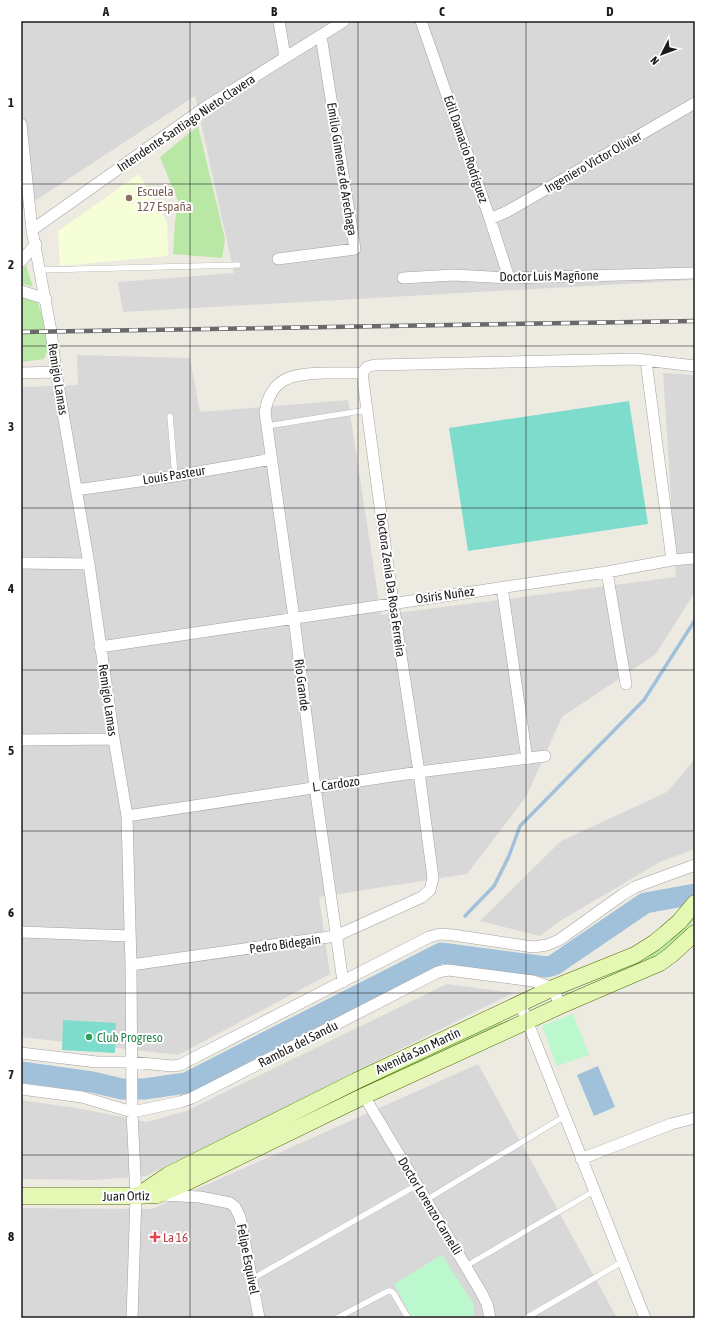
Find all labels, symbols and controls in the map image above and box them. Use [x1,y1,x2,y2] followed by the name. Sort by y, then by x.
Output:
[102,4,110,19] text: A
[271,4,278,19] text: B
[439,4,445,19] text: C
[606,4,614,19] text: D
[642,34,682,74] north arrow
[648,54,661,67] text: N
[114,71,258,175] street label: Intendente Santiago Nieto Clavera
[441,93,491,205] street label: Edil Damacio Rodríguez
[8,95,14,110] text: 1
[324,101,360,237] street label: Emilio Gimenez de Arechaga
[542,128,644,196] street label: Ingeniero Víctor Olivier
[137,184,192,214] place label: Escuela 127 España
[124,193,134,203] marker: Escuela 127 España
[8,257,14,272] text: 2
[499,268,599,284] street label: Doctor Luis Magñone
[45,342,71,416] street label: Remigio Lamas
[8,419,14,434] text: 3
[142,463,207,487] street label: Louis Pasteur
[373,512,409,658] street label: Doctora Zenia Da Rosa Ferreira
[7,581,14,596] text: 4
[415,583,476,607] street label: Osiris Nuñez
[291,658,313,712] street label: Río Grande
[96,663,121,737] street label: Remigio Lamas
[8,743,14,758] text: 5
[311,773,361,795] street label: L. Cardozo
[8,905,14,920] text: 6
[248,932,322,956] street label: Pedro Bidegain
[256,1018,340,1070] street label: Rambla del Sandu
[373,1025,463,1077] street label: Avenida San Martín
[97,1030,163,1045] place label: Club Progreso
[84,1032,94,1042] marker: Club Progreso
[8,1067,14,1082] text: 7
[395,1155,465,1257] street label: Doctor Lorenzo Carnelli
[102,1188,150,1204] street label: Juan Ortiz
[234,1223,262,1296] street label: Felipe Esquivel
[8,1229,14,1244] text: 8
[163,1230,188,1245] place label: La 16
[150,1232,160,1242] marker: La 16

